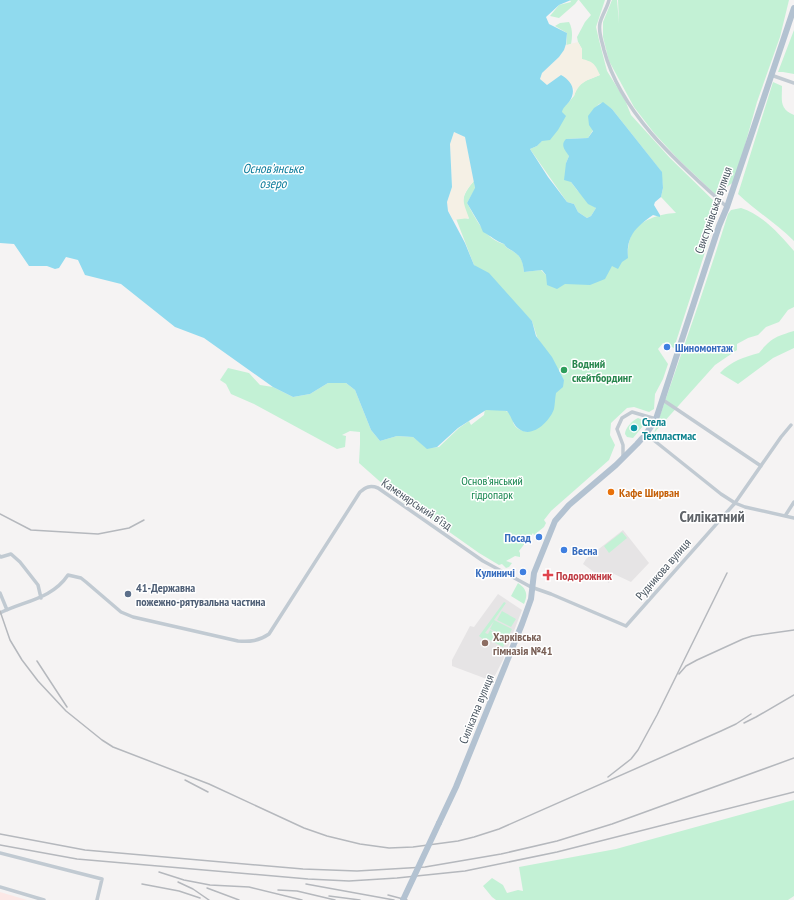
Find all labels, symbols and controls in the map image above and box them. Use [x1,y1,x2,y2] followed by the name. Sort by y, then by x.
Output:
[243,160,305,192] water label: Основ'янське озеро
[691,164,735,255] street label: Свистунівська вулиця
[675,340,734,355] place label: Шиномонтаж
[662,342,672,352] marker: Шиномонтаж
[572,356,632,385] place label: Водний скейтбординг
[559,365,569,375] marker: Водний скейтбординг
[642,414,697,443] place label: Стела Техпластмас
[629,423,639,433] marker: Стела Техпластмас
[461,473,523,502] park label: Основ'янський гідропарк
[379,475,456,534] street label: Каменярський в’їзд
[619,485,679,500] place label: Кафе Ширван
[606,487,616,497] marker: Кафе Ширван
[679,506,745,526] district label: Силікатний
[505,530,531,545] place label: Посад
[534,532,544,542] marker: Посад
[632,535,694,603] street label: Рудникова вулиця
[572,543,598,558] place label: Весна
[559,545,569,555] marker: Весна
[475,565,515,580] place label: Кулиничі
[518,567,528,577] marker: Кулиничі
[556,568,612,583] place label: Подорожник
[543,570,553,580] marker: Подорожник
[136,580,266,609] place label: 41-Державна пожежно-рятувальна частина
[123,589,133,599] marker: 41-Державна пожежно-рятувальна частина
[493,629,553,658] place label: Харківська гімназія №41
[480,638,490,648] marker: Харківська гімназія №41
[455,672,497,746] street label: Силікатна вулиця

